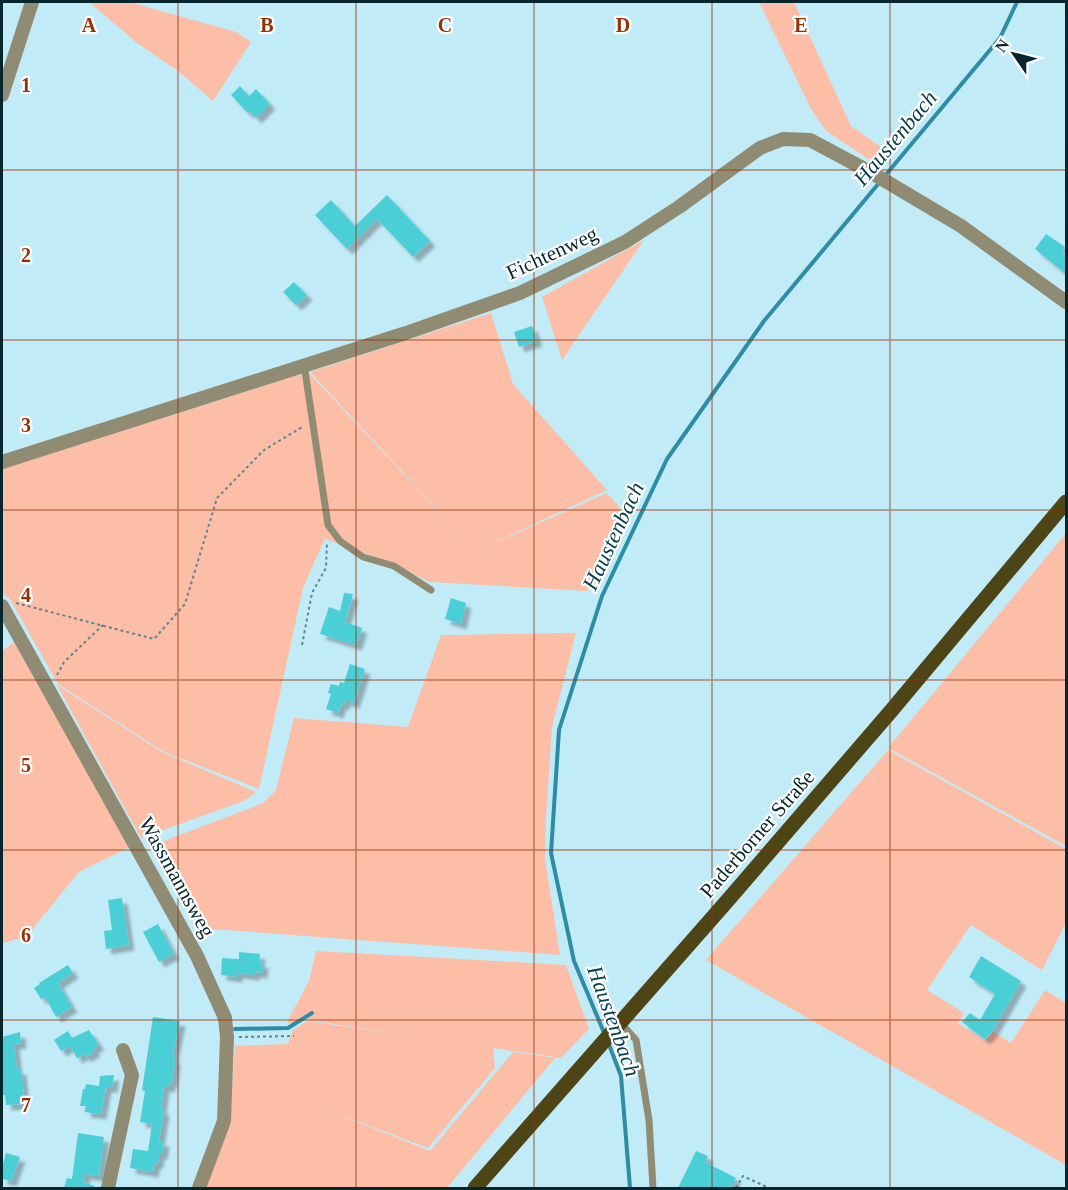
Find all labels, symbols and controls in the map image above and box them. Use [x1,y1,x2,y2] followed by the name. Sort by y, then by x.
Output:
[82,14,97,36] text: A
[260,14,274,36] text: B
[438,14,452,36] text: C
[616,14,630,36] text: D
[794,14,808,36] text: E
[984,24,1044,84] north arrow
[992,36,1013,55] text: N
[21,74,31,96] text: 1
[847,85,942,191] water label: Haustenbach
[503,221,602,285] street label: Fichtenweg
[21,244,31,266] text: 2
[21,414,31,436] text: 3
[577,478,649,595] water label: Haustenbach
[21,584,31,606] text: 4
[21,754,31,776] text: 5
[695,765,819,903] street label: Paderborner Straße
[134,813,220,942] street label: Wassmannsweg
[21,924,31,946] text: 6
[582,961,646,1080] water label: Haustenbach
[21,1094,31,1116] text: 7

